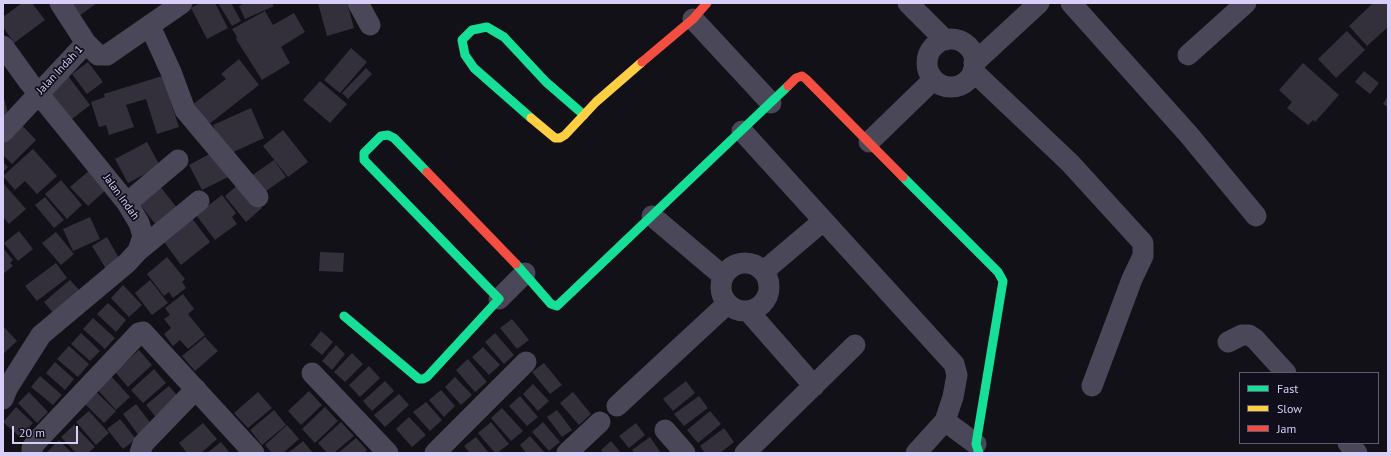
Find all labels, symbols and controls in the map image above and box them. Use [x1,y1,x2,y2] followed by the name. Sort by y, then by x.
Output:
[34,43,86,97] street label: Jalan Indah 1
[100,172,142,222] street label: Jalan Indah
[1239,372,1379,444] legend
[1277,381,1298,396] text: Fast
[1277,401,1302,416] text: Slow
[14,418,80,444] scale bar
[1277,421,1296,436] text: Jam
[19,425,45,440] text: 20 m

